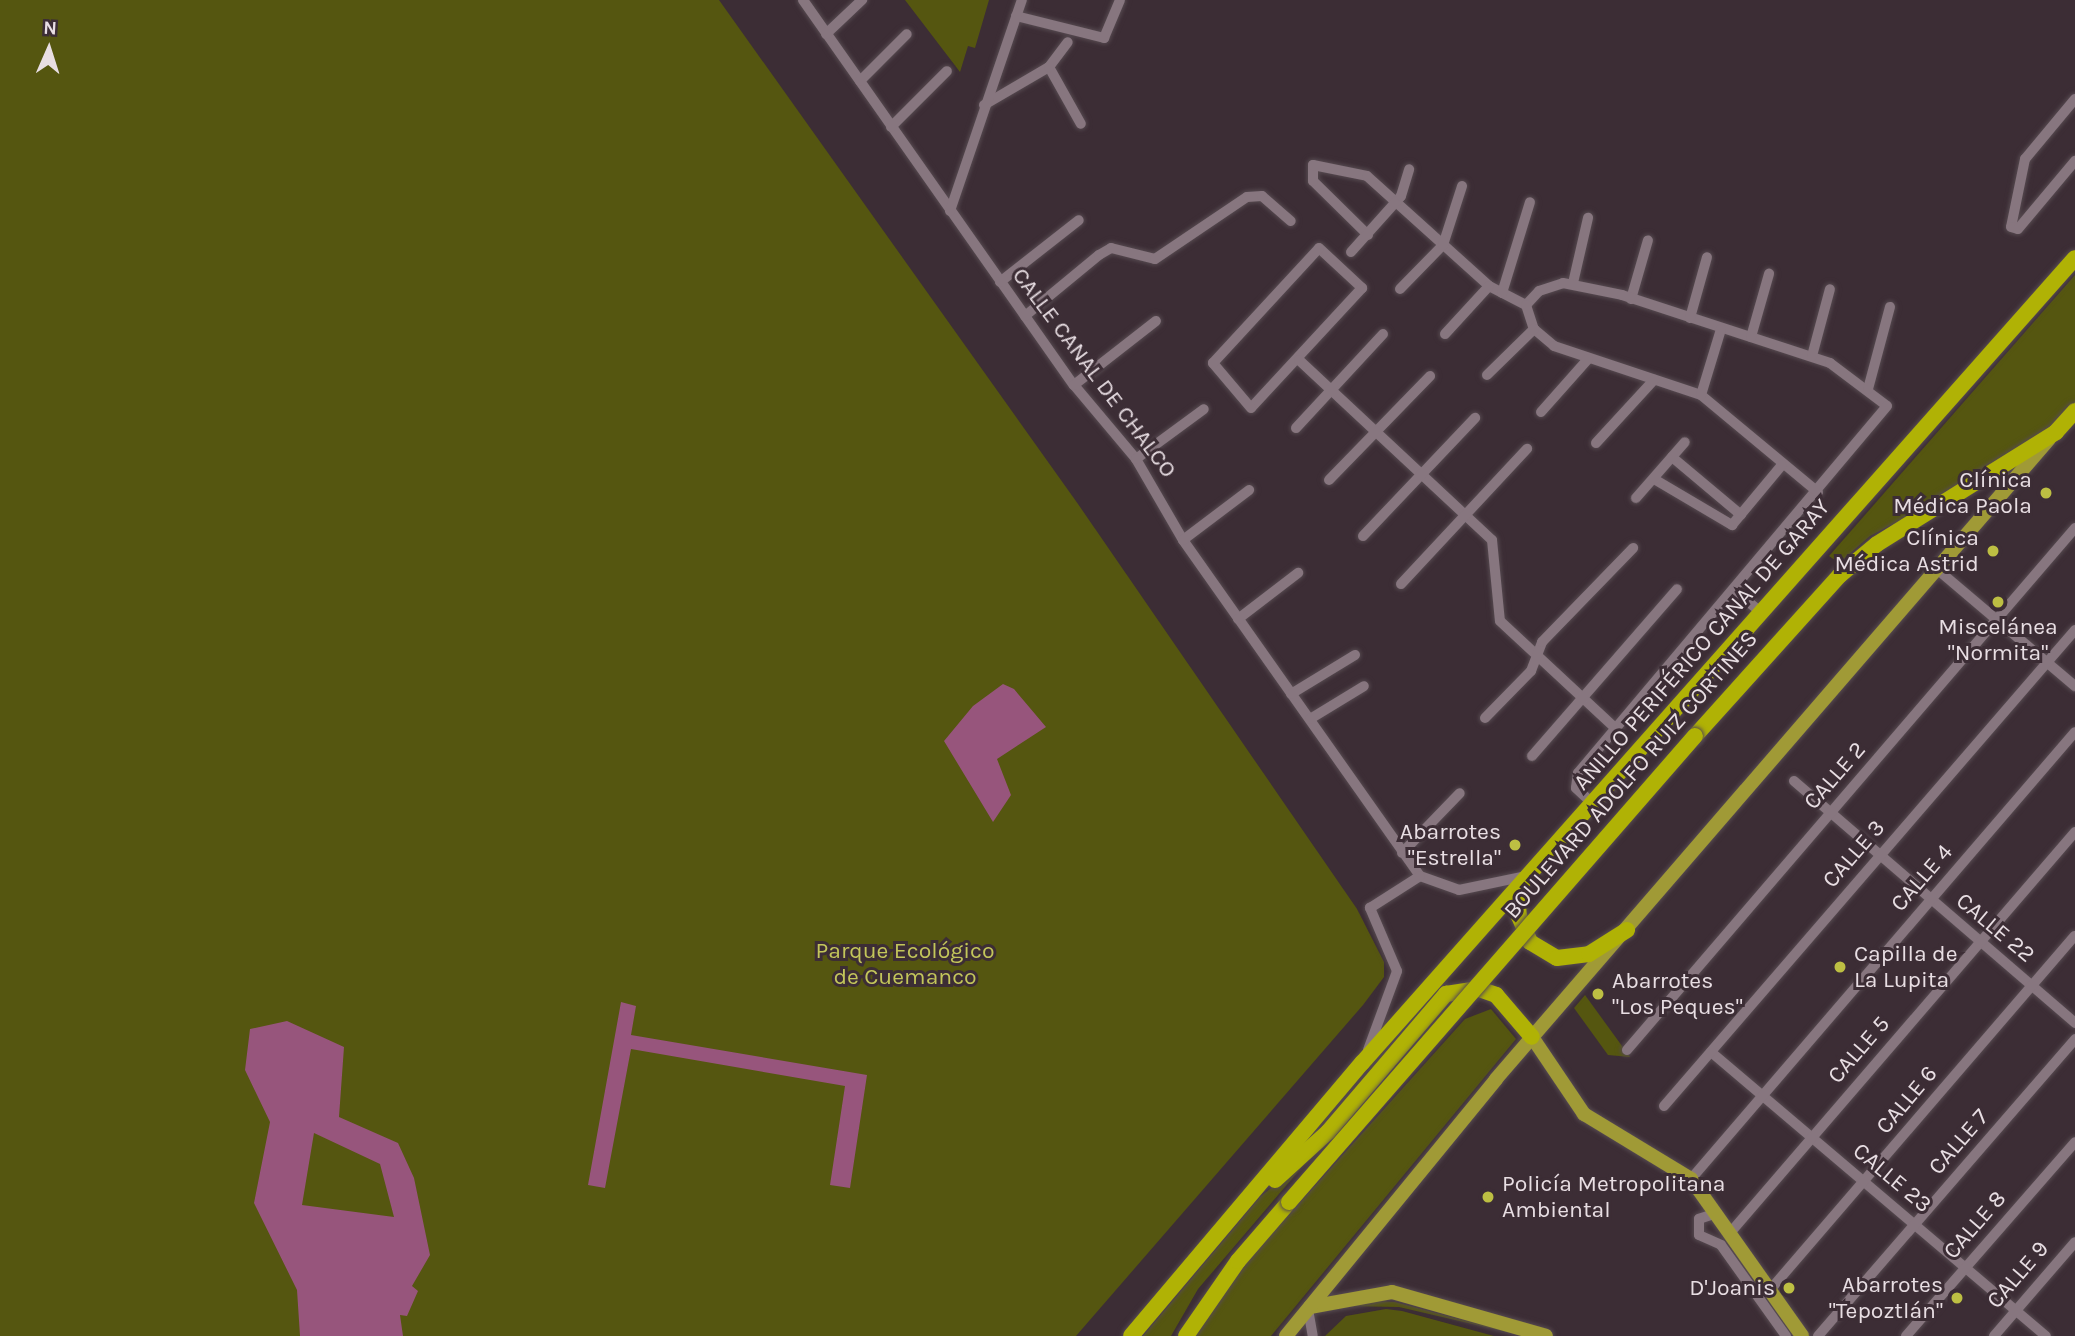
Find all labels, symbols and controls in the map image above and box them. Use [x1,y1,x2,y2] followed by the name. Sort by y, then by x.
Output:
[14,14,84,84] north arrow
[43,17,57,39] text: N
[1006,263,1182,483] street label: CALLE CANAL DE CHALCO
[1893,466,2032,520] place label: Clínica Médica Paola
[2038,485,2054,501] marker: Clínica Médica Paola
[1568,494,1836,796] street label: ANILLO PERIFÉRICO CANAL DE GARAY
[1834,524,1979,578] place label: Clínica Médica Astrid
[1985,543,2001,559] marker: Clínica Médica Astrid
[1990,594,2006,610] marker: Miscelánea "Normita"
[1938,613,2058,667] place label: Miscelánea "Normita"
[1498,625,1764,925] street label: BOULEVARD ADOLFO RUIZ CORTINES
[1798,737,1872,815] street label: CALLE 2
[1817,814,1891,894] street label: CALLE 3
[1400,818,1501,872] place label: Abarrotes "Estrella"
[1507,837,1523,853] marker: Abarrotes "Estrella"
[1885,839,1959,917] street label: CALLE 4
[1950,887,2040,969] street label: CALLE 22
[816,937,994,991] park label: Parque Ecológico de Cuemanco
[1854,940,1957,994] place label: Capilla de La Lupita
[1832,959,1848,975] marker: Capilla de La Lupita
[1612,967,1743,1021] place label: Abarrotes "Los Peques"
[1590,986,1606,1002] marker: Abarrotes "Los Peques"
[1822,1011,1896,1089] street label: CALLE 5
[1871,1060,1943,1140] street label: CALLE 6
[1923,1104,1995,1180] street label: CALLE 7
[1847,1137,1937,1219] street label: CALLE 23
[1502,1170,1725,1224] place label: Policía Metropolitana Ambiental
[1938,1185,2012,1265] street label: CALLE 8
[1480,1189,1496,1205] marker: Policía Metropolitana Ambiental
[1981,1236,2055,1314] street label: CALLE 9
[1829,1271,1943,1325] place label: Abarrotes "Tepoztlán"
[1689,1274,1775,1302] place label: D'Joanis
[1781,1280,1797,1296] marker: D'Joanis
[1949,1290,1965,1306] marker: Abarrotes "Tepoztlán"

